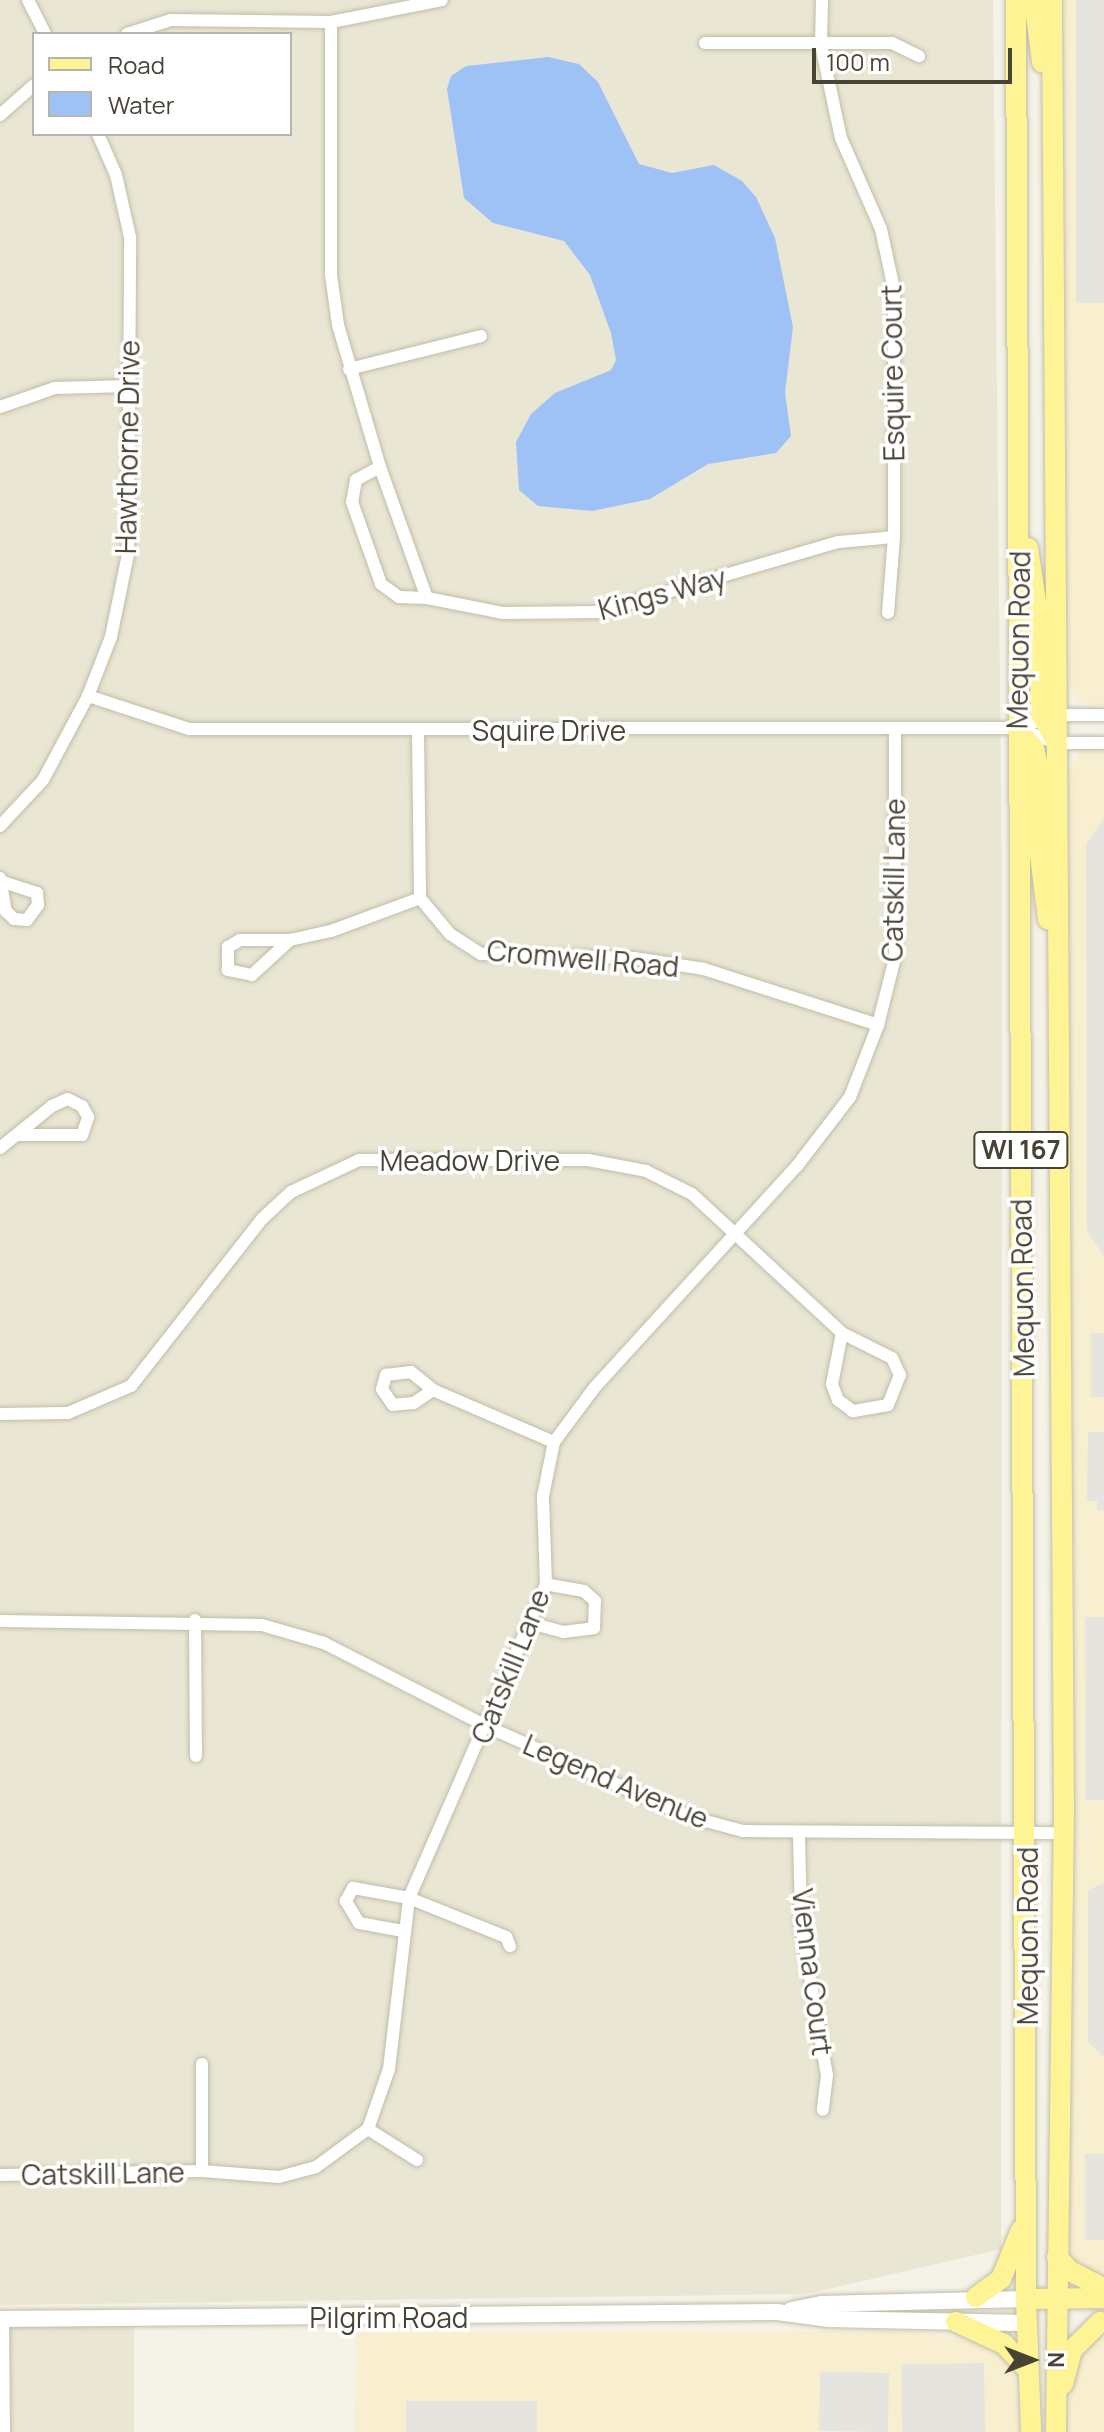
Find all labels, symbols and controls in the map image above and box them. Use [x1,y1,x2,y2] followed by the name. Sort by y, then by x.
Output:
[32,32,292,136] legend
[816,32,1016,82] scale bar
[826,45,890,78] text: 100 m
[108,48,165,81] text: Road
[108,88,175,121] text: Water
[874,284,910,462] street label: Esquire Court
[108,340,146,554] street label: Hawthorne Drive
[1000,551,1036,729] street label: Mequon Road
[594,560,730,626] street label: Kings Way
[472,713,626,747] street label: Squire Drive
[875,798,911,962] street label: Catskill Lane
[486,933,680,983] street label: Cromwell Road
[973,1128,1069,1172] road number: WI 167
[380,1143,560,1177] street label: Meadow Drive
[1004,1199,1040,1377] street label: Mequon Road
[464,1584,556,1748] street label: Catskill Lane
[518,1727,714,1835] street label: Legend Avenue
[1010,1847,1044,2025] street label: Mequon Road
[786,1887,840,2057] street label: Vienna Court
[21,2155,185,2191] street label: Catskill Lane
[310,2300,468,2334] street label: Pilgrim Road
[992,2320,1072,2400] north arrow
[1041,2352,1071,2368] text: N

